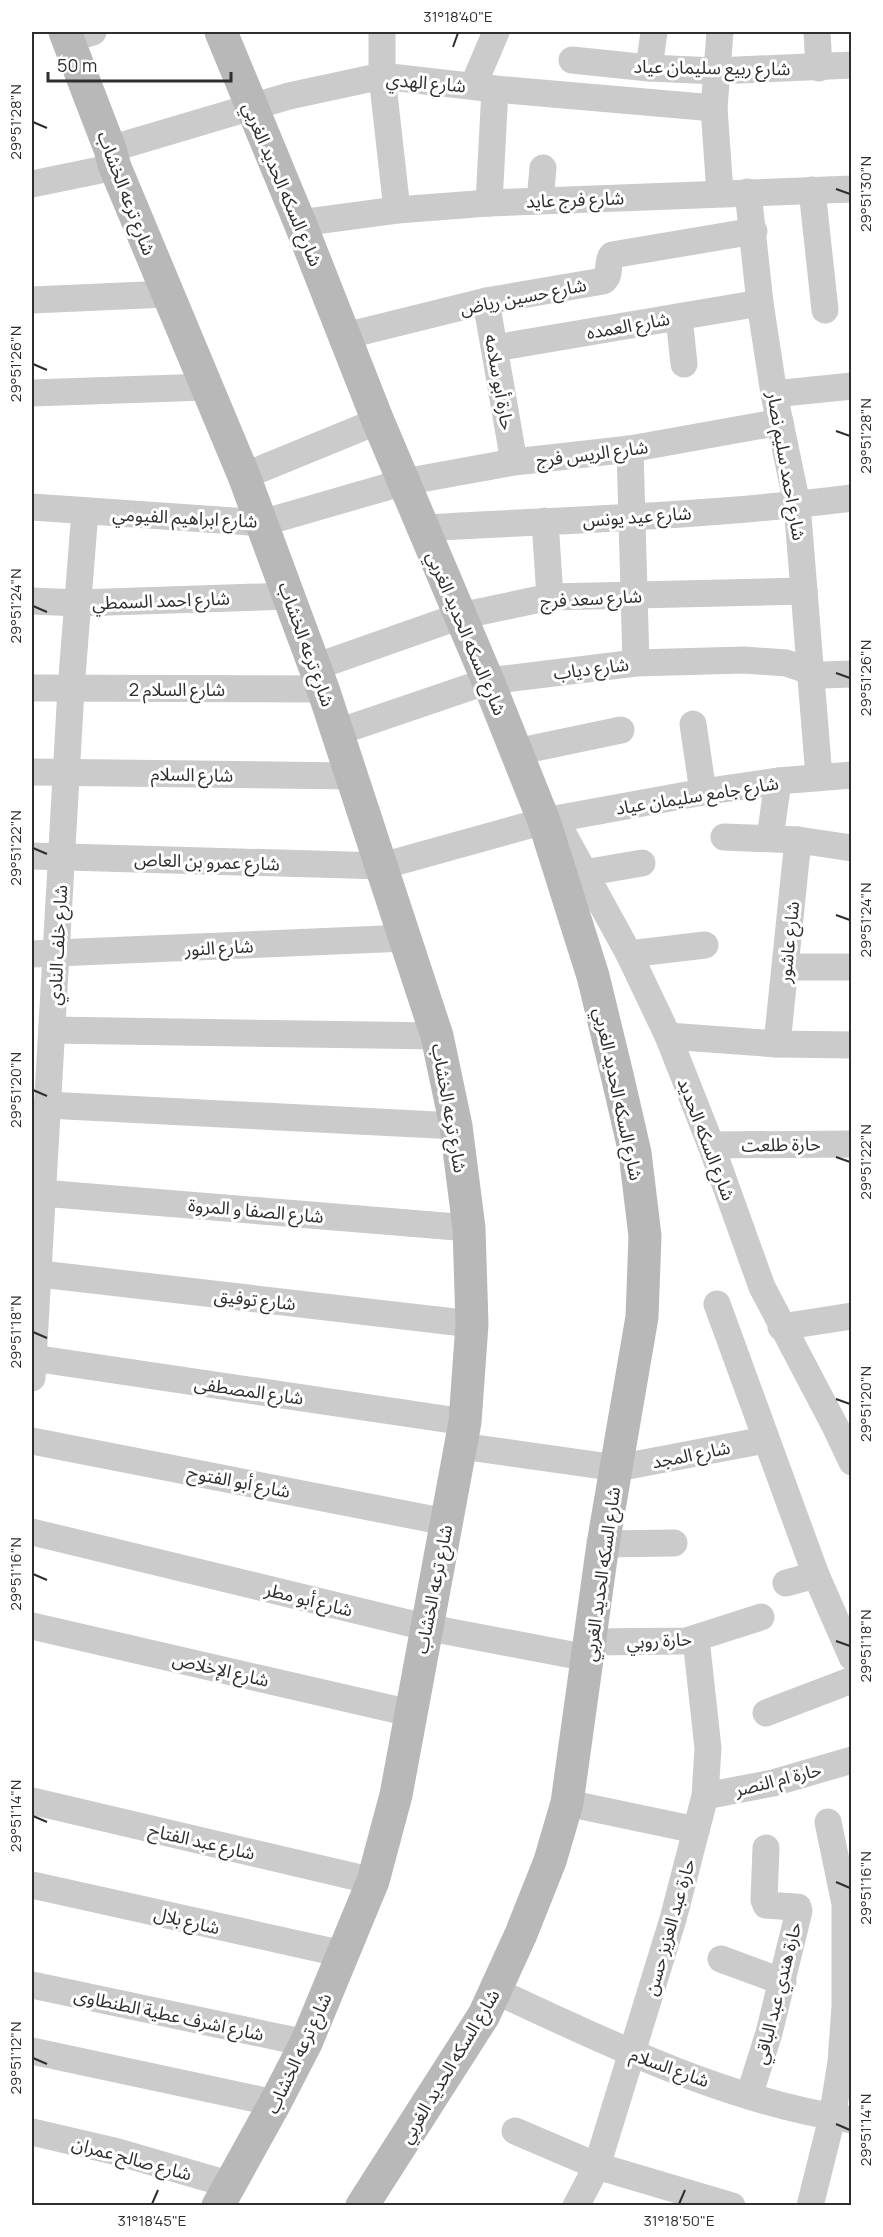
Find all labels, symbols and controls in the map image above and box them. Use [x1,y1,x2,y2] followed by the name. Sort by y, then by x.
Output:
[423,6,493,27] text: 31°18'40"E
[48,45,231,83] scale bar
[57,53,97,77] text: 50 m
[633,54,791,83] street label: شارع ربيع سليمان عياد
[385,67,467,100] street label: شارع الهدي
[5,84,26,160] text: 29°51'28"N
[235,98,328,271] street label: شارع السكه الحديد الغربي
[90,128,162,260] street label: شارع ترعه الخشاب
[855,156,876,232] text: 29°51'30"N
[526,185,625,216] street label: شارع فرج عايد
[458,272,589,323] street label: شارع حسين رياض
[584,306,672,347] street label: شارع العمده
[5,326,26,402] text: 29°51'26"N
[480,332,520,432] street label: حارة أبو سلامه
[759,389,812,543] street label: شارع احمد سليم نصار
[855,398,876,474] text: 29°51'28"N
[535,434,650,475] street label: شارع الريس فرج
[582,500,693,535] street label: شارع عيد يونس
[112,501,258,536] street label: شارع ابراهيم الفيومي
[419,547,512,720] street label: شارع السكه الحديد الغربي
[5,568,26,644] text: 29°51'24"N
[271,578,341,711] street label: شارع ترعه الخشاب
[539,583,643,616] street label: شارع سعد فرج
[92,586,230,617] street label: شارع احمد السمطي
[855,640,876,716] text: 29°51'26"N
[552,651,630,688] street label: شارع دياب
[129,677,225,704] street label: شارع السلام 2
[151,761,233,790] street label: شارع السلام
[614,770,781,823] street label: شارع جامع سليمان عياد
[5,810,26,886] text: 29°51'22"N
[134,846,280,879] street label: شارع عمرو بن العاص
[855,882,876,958] text: 29°51'24"N
[42,884,75,1006] street label: شارع خلف النادي
[772,900,807,985] street label: شارع عاشور
[183,933,254,964] street label: شارع النور
[586,1005,649,1183] street label: شارع السكه الحديد الغربي
[424,1041,473,1175] street label: شارع ترعه الخشاب
[5,1052,26,1128] text: 29°51'20"N
[670,1074,741,1205] street label: شارع السكه الحديد
[855,1124,876,1200] text: 29°51'22"N
[741,1131,821,1157] street label: حارة طلعت
[187,1192,325,1231] street label: شارع الصفا و المروة
[213,1283,297,1318] street label: شارع توفيق
[5,1295,26,1369] text: 29°51'18"N
[855,1366,876,1442] text: 29°51'20"N
[192,1370,305,1413] street label: شارع المصطفى
[650,1435,733,1476] street label: شارع المجد
[185,1459,293,1506] street label: شارع أبو الفتوح
[577,1485,628,1663] street label: شارع السكه الحديد الغربي
[409,1522,460,1656] street label: شارع ترعه الخشاب
[5,1537,26,1611] text: 29°51'16"N
[261,1576,355,1624] street label: شارع أبو مطر
[855,1609,876,1683] text: 29°51'18"N
[626,1626,692,1656] street label: حارة روبي
[170,1646,272,1695] street label: شارع الإخلاص
[731,1757,825,1805] street label: حارة ام النصر
[5,1780,26,1852] text: 29°51'14"N
[146,1817,258,1868] street label: شارع عبد الفتاح
[855,1851,876,1925] text: 29°51'16"N
[638,1856,700,1998] street label: حارة عبد العزيز حسن
[151,1901,222,1942] street label: شارع بلال
[748,1919,808,2067] street label: حارة هندي عبد الباقي
[71,1982,266,2049] street label: شارع اشرف عطية الطنطاوى
[393,1984,507,2149] street label: شارع السكه الحديد الغربي
[259,1989,339,2119] street label: شارع ترعه الخشاب
[5,2022,26,2094] text: 29°51'12"N
[626,2042,713,2095] street label: شارع السلام
[855,2094,876,2166] text: 29°51'14"N
[69,2131,194,2188] street label: شارع صالح عمران
[118,2210,186,2231] text: 31°18'45"E
[644,2210,714,2231] text: 31°18'50"E

